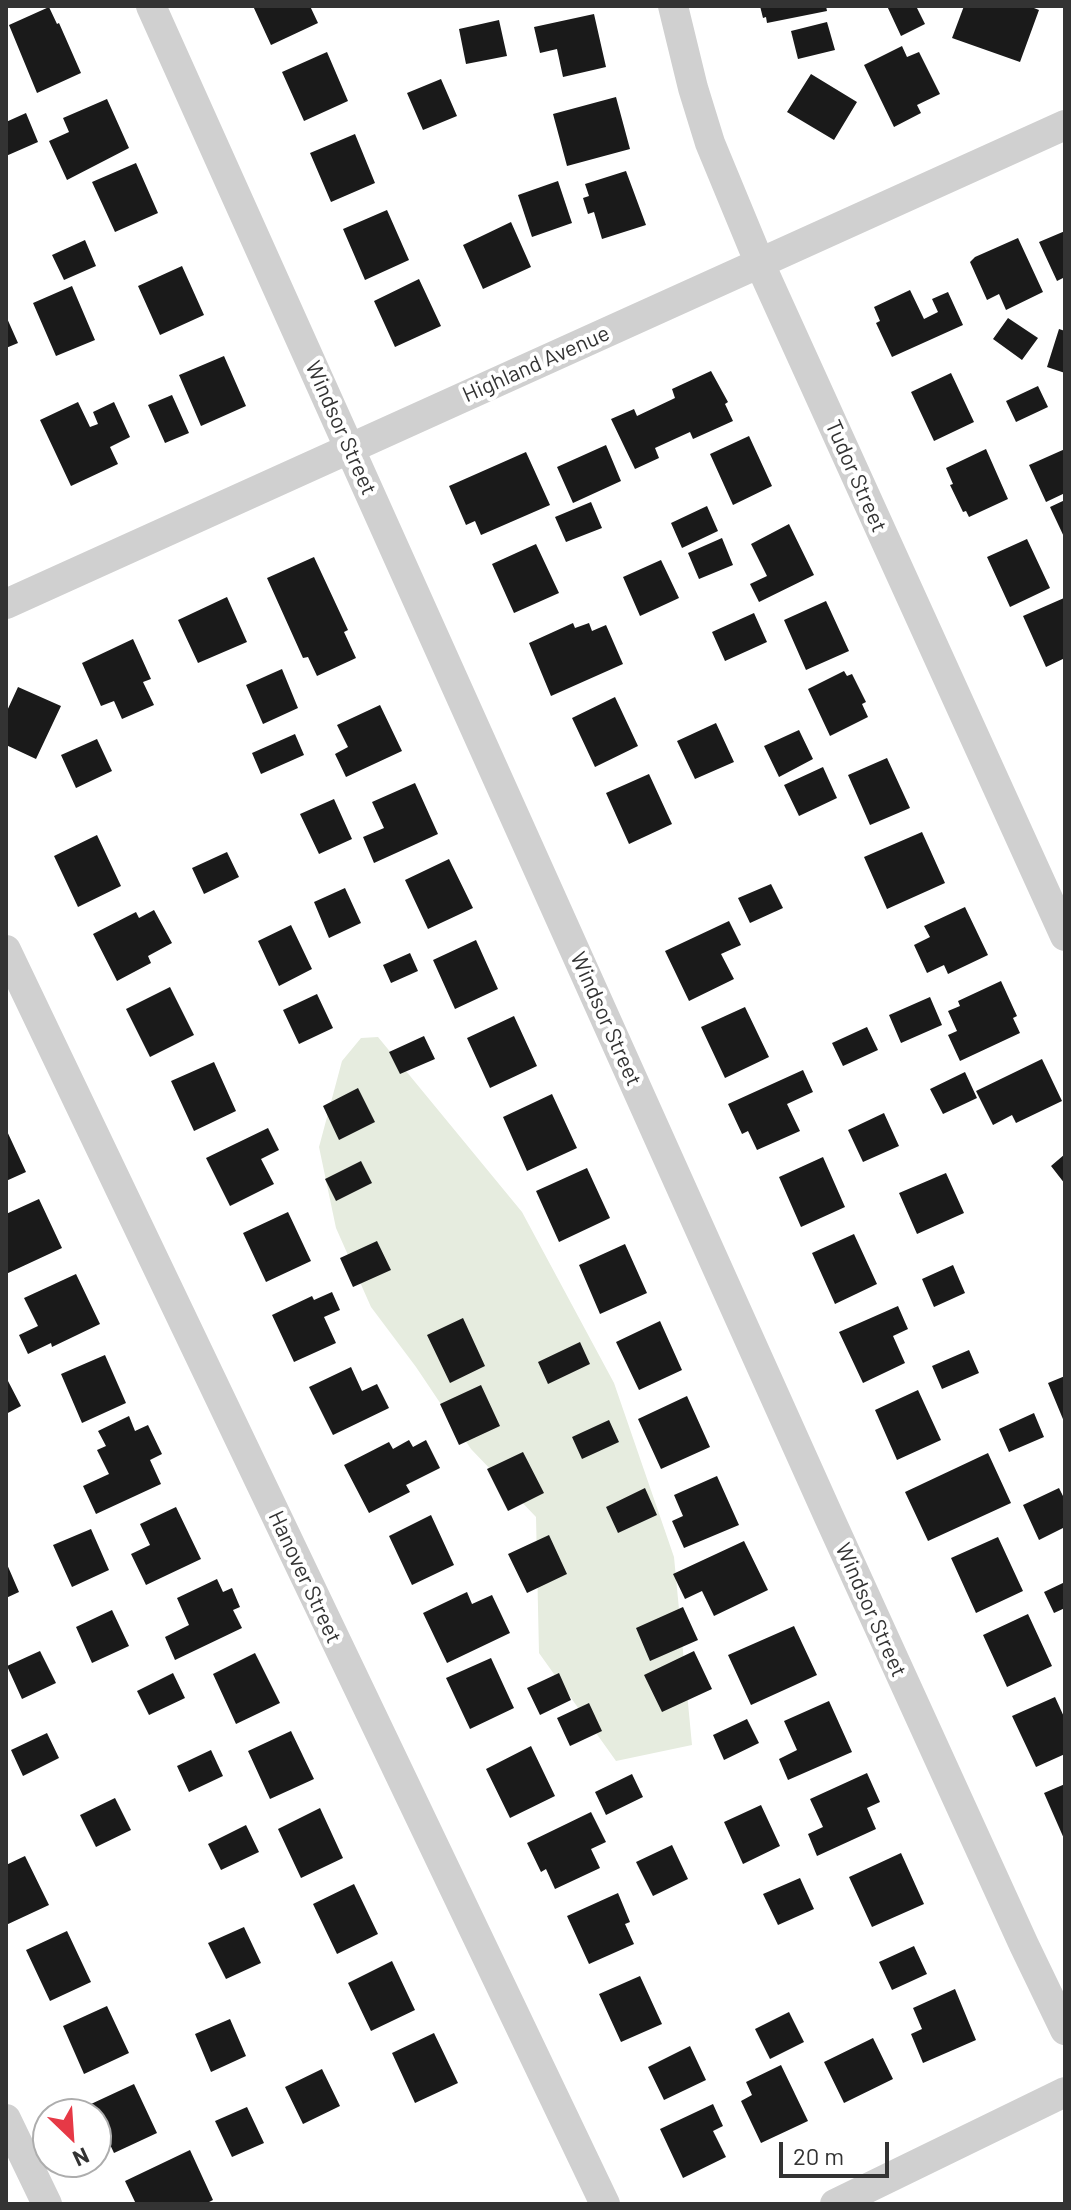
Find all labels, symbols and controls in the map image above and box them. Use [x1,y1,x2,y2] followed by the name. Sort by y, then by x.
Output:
[458,320,614,408] street label: Highland Avenue
[300,357,382,499] street label: Windsor Street
[820,416,892,536] street label: Tudor Street
[565,948,647,1090] street label: Windsor Street
[263,1507,347,1647] street label: Hanover Street
[830,1539,912,1681] street label: Windsor Street
[32,2098,112,2178] north arrow
[783,2126,893,2176] scale bar
[793,2141,844,2170] text: 20 m
[69,2143,93,2173] text: N

